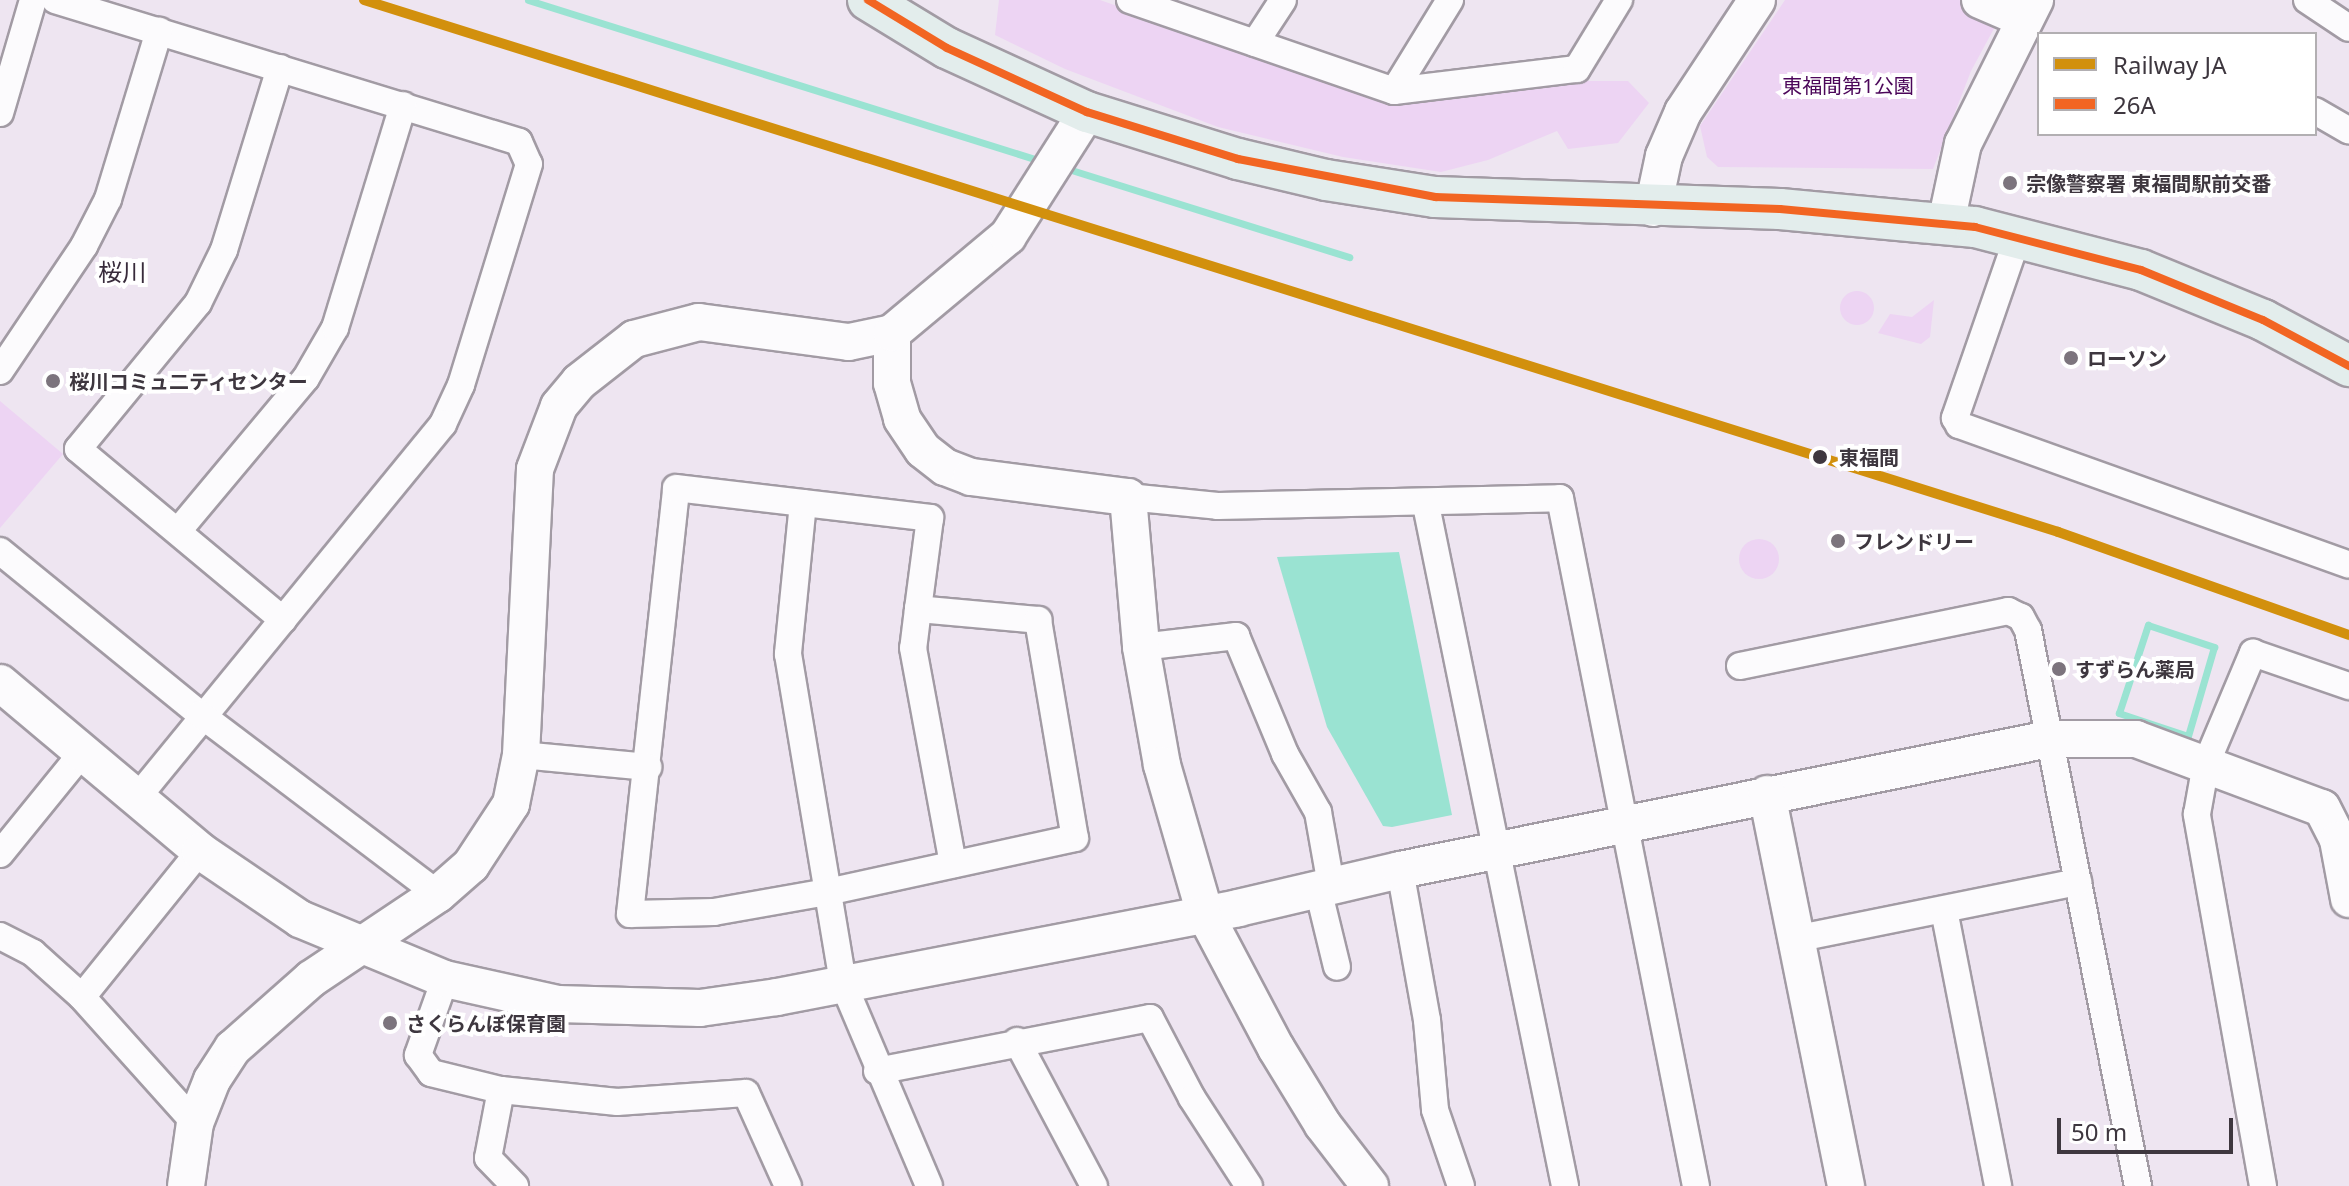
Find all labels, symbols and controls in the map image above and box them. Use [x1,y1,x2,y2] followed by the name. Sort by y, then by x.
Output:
[2037,32,2317,136] legend
[2113,48,2226,81] text: Railway JA
[1782,73,1914,97] park label: 東福間第1公園
[2113,88,2156,121] text: 26A
[2026,171,2271,195] place label: 宗像警察署 東福間駅前交番
[2001,174,2019,192] marker: 宗像警察署 東福間駅前交番
[98,258,146,286] district label: 桜川
[2087,346,2167,370] place label: ローソン
[2062,349,2080,367] marker: ローソン
[69,369,309,393] place label: 桜川コミュ二ティセンター
[44,372,62,390] marker: 桜川コミュ二ティセンター
[1808,445,1832,469] marker: 東福間
[1839,445,1899,469] place label: 東福間
[1854,529,1974,553] place label: フレンドリー
[1829,532,1847,550] marker: フレンドリー
[2075,657,2195,681] place label: すずらん薬局
[2050,660,2068,678] marker: すずらん薬局
[406,1011,566,1035] place label: さくらんぼ保育園
[381,1014,399,1032] marker: さくらんぼ保育園
[2061,1102,2237,1152] scale bar
[2071,1115,2127,1148] text: 50 m

